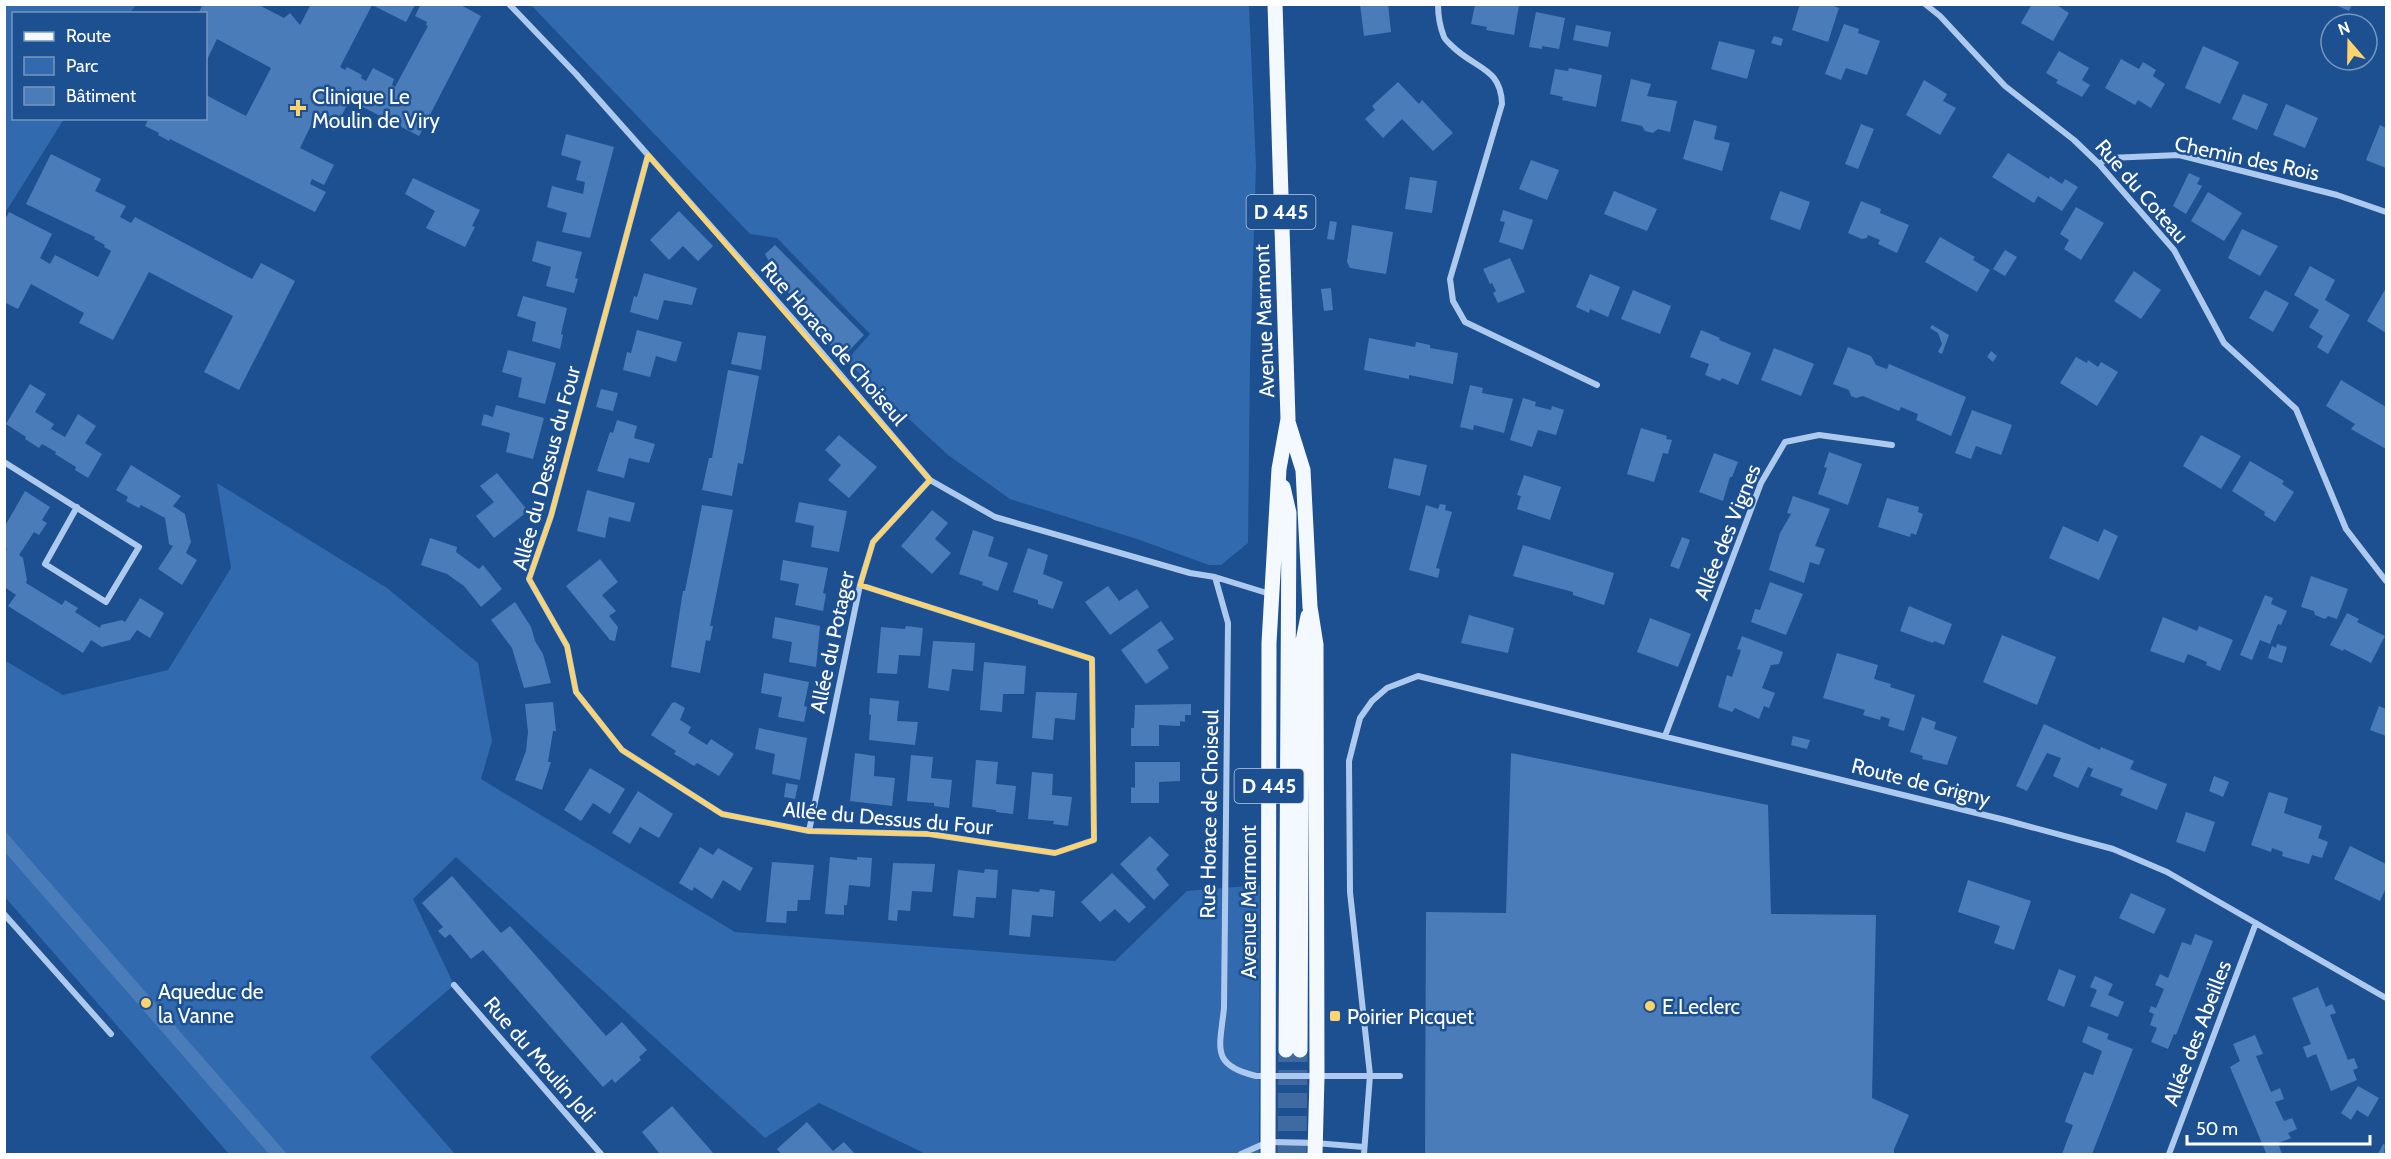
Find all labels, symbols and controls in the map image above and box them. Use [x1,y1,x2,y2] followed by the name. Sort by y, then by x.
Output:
[12,12,207,120] legend
[2319,12,2379,72] north arrow
[2335,18,2353,39] text: N
[66,25,111,47] text: Route
[66,55,98,77] text: Parc
[312,84,440,133] place label: Clinique Le Moulin de Viry
[66,85,136,107] text: Bâtiment
[289,99,307,117] marker: Clinique Le Moulin de Viry
[2172,130,2322,186] street label: Chemin des Rois
[2090,134,2194,248] street label: Rue du Coteau
[1246,195,1316,229] road number: D 445
[1249,244,1279,398] street label: Avenue Marmont
[756,256,912,430] street label: Rue Horace de Choiseul
[507,363,585,573] street label: Allée du Dessus du Four
[1688,460,1766,604] street label: Allée des Vignes
[805,568,859,715] street label: Allée du Potager
[1195,709,1223,919] street label: Rue Horace de Choiseul
[1849,753,1993,811] street label: Route de Grigny
[1234,769,1304,803] road number: D 445
[782,796,994,840] street label: Allée du Dessus du Four
[1236,825,1261,979] street label: Avenue Marmont
[2158,956,2236,1109] street label: Allée des Abeilles
[158,979,264,1028] place label: Aqueduc de la Vanne
[479,991,601,1127] street label: Rue du Moulin Joli
[1662,994,1740,1019] place label: E.Leclerc
[139,996,153,1010] marker: Aqueduc de la Vanne
[1643,999,1657,1013] marker: E.Leclerc
[1347,1004,1474,1029] place label: Poirier Picquet
[1328,1009,1342,1023] marker: Poirier Picquet
[2187,1108,2370,1146] scale bar
[2196,1118,2238,1140] text: 50 m

